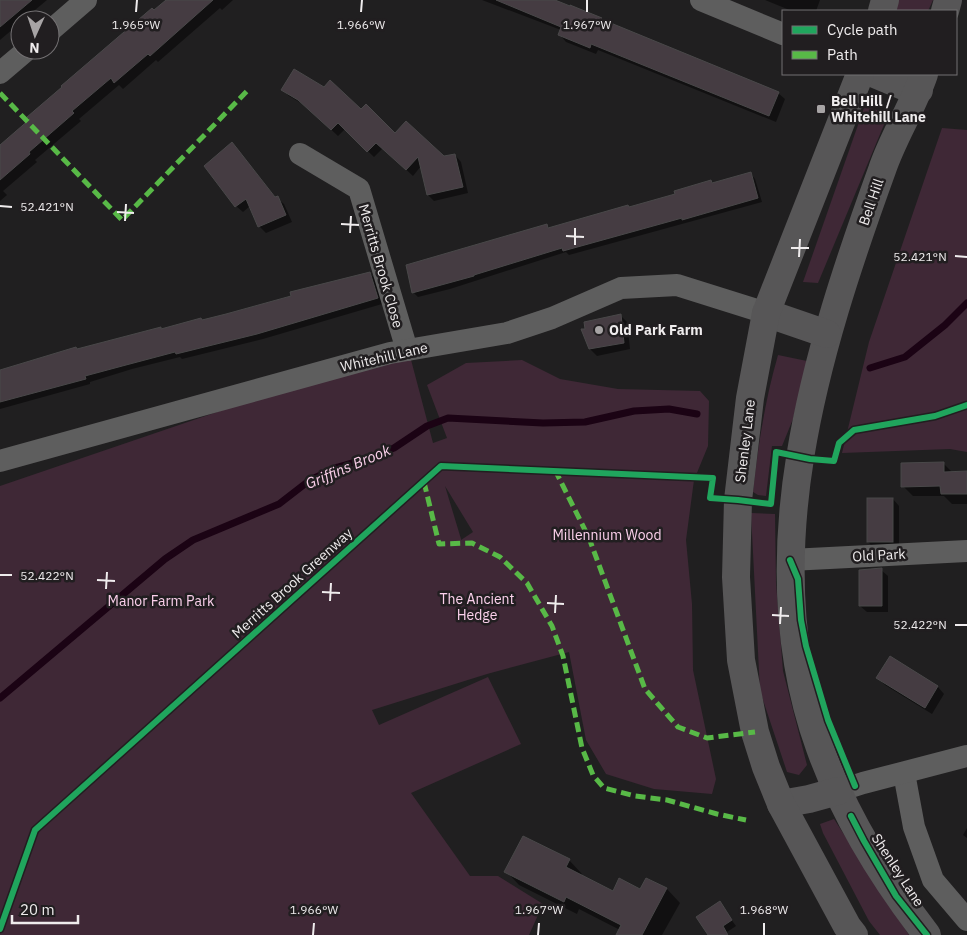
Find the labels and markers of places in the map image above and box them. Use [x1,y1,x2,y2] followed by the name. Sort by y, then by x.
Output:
[831,92,926,126] place label: Bell Hill / Whitehill Lane
[815,103,827,115] marker: Bell Hill / Whitehill Lane
[609,321,703,339] place label: Old Park Farm
[593,324,605,336] marker: Old Park Farm

